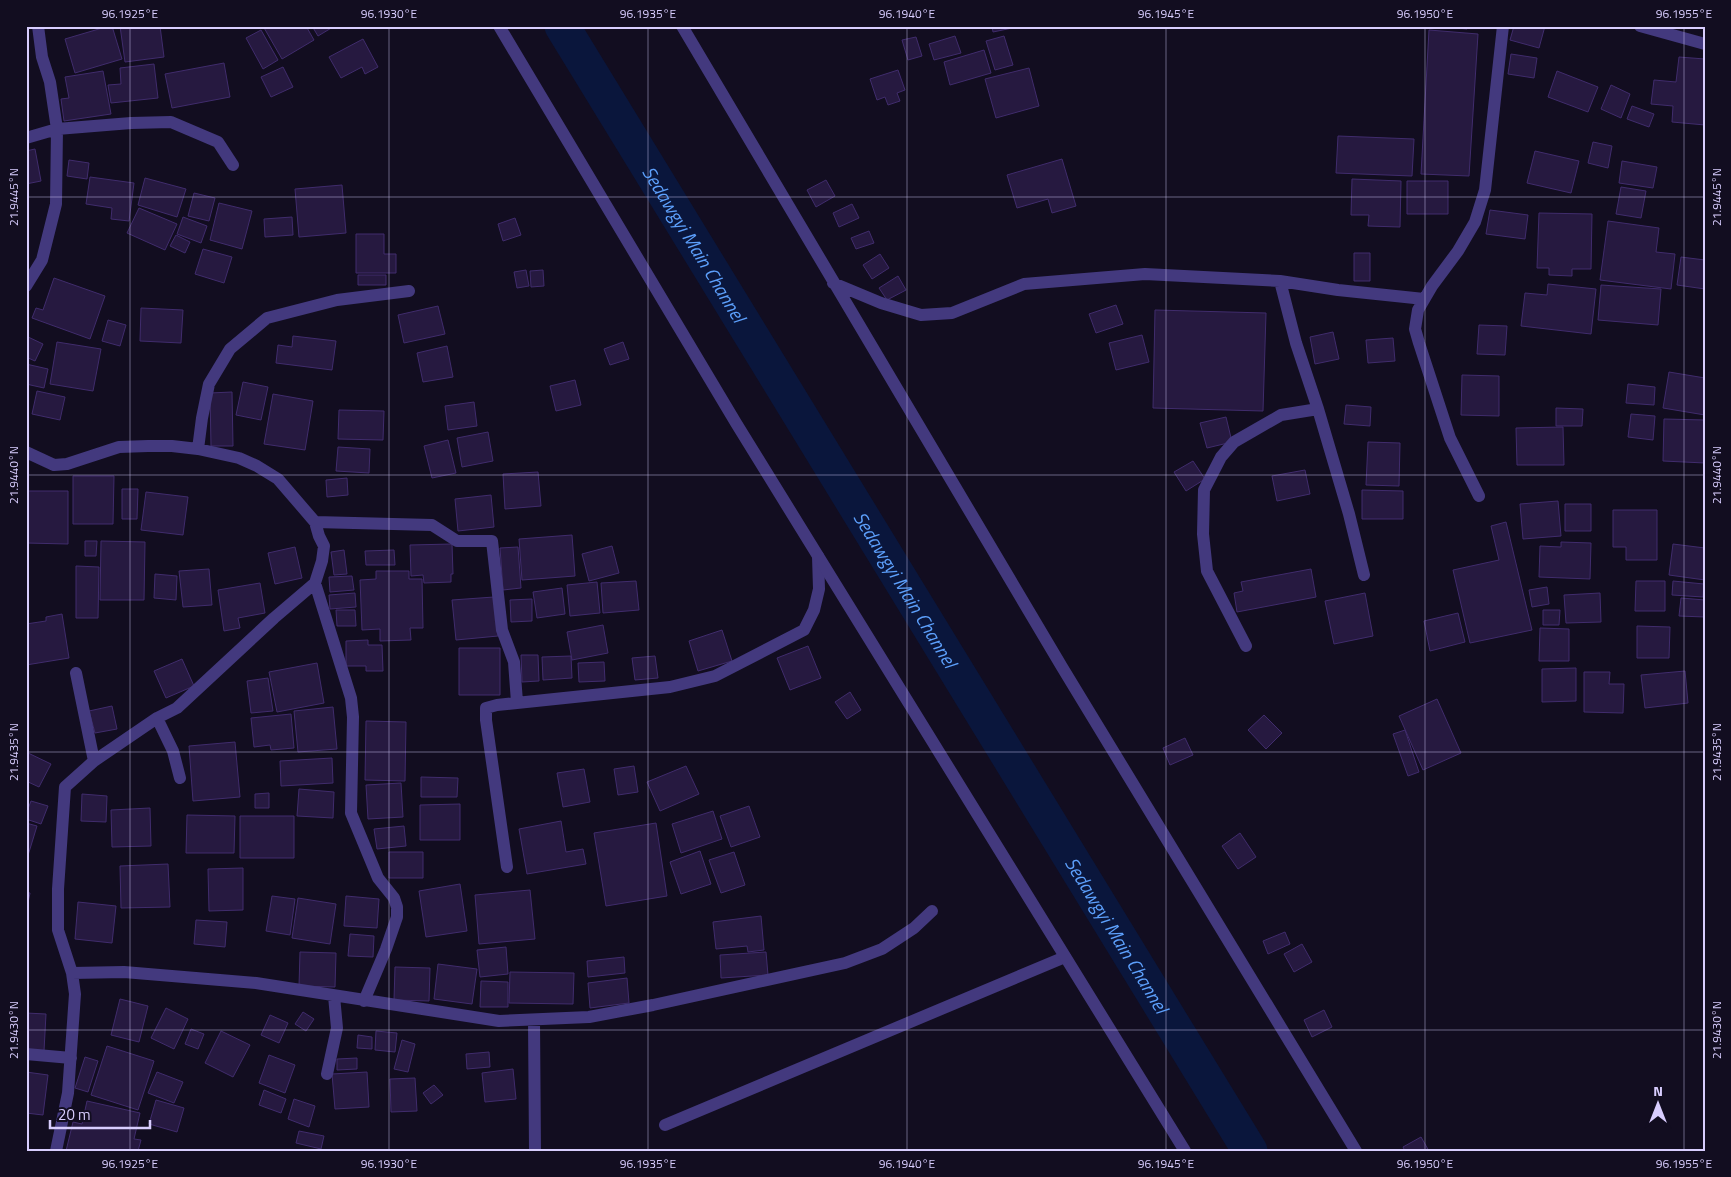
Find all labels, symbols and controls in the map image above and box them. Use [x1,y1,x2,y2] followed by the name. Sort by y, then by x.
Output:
[102,4,158,23] text: 96.1925°E
[361,4,417,23] text: 96.1930°E
[620,4,676,23] text: 96.1935°E
[879,4,935,23] text: 96.1940°E
[1138,4,1194,23] text: 96.1945°E
[1397,4,1453,23] text: 96.1950°E
[1656,4,1712,23] text: 96.1955°E
[636,160,755,329] water label: Sedawgyi Main Channel
[4,168,23,226] text: 21.9445°N
[1707,168,1726,226] text: 21.9445°N
[4,446,23,504] text: 21.9440°N
[1707,446,1726,504] text: 21.9440°N
[847,505,966,675] water label: Sedawgyi Main Channel
[4,723,23,781] text: 21.9435°N
[1707,723,1726,781] text: 21.9435°N
[1059,851,1178,1020] water label: Sedawgyi Main Channel
[4,1001,23,1059] text: 21.9430°N
[1707,1001,1726,1059] text: 21.9430°N
[1634,1080,1684,1130] north arrow
[1653,1080,1663,1101] text: N
[50,1097,150,1129] scale bar
[58,1103,91,1126] text: 20 m
[102,1154,158,1173] text: 96.1925°E
[361,1154,417,1173] text: 96.1930°E
[620,1154,676,1173] text: 96.1935°E
[879,1154,935,1173] text: 96.1940°E
[1138,1154,1194,1173] text: 96.1945°E
[1397,1154,1453,1173] text: 96.1950°E
[1656,1154,1712,1173] text: 96.1955°E

